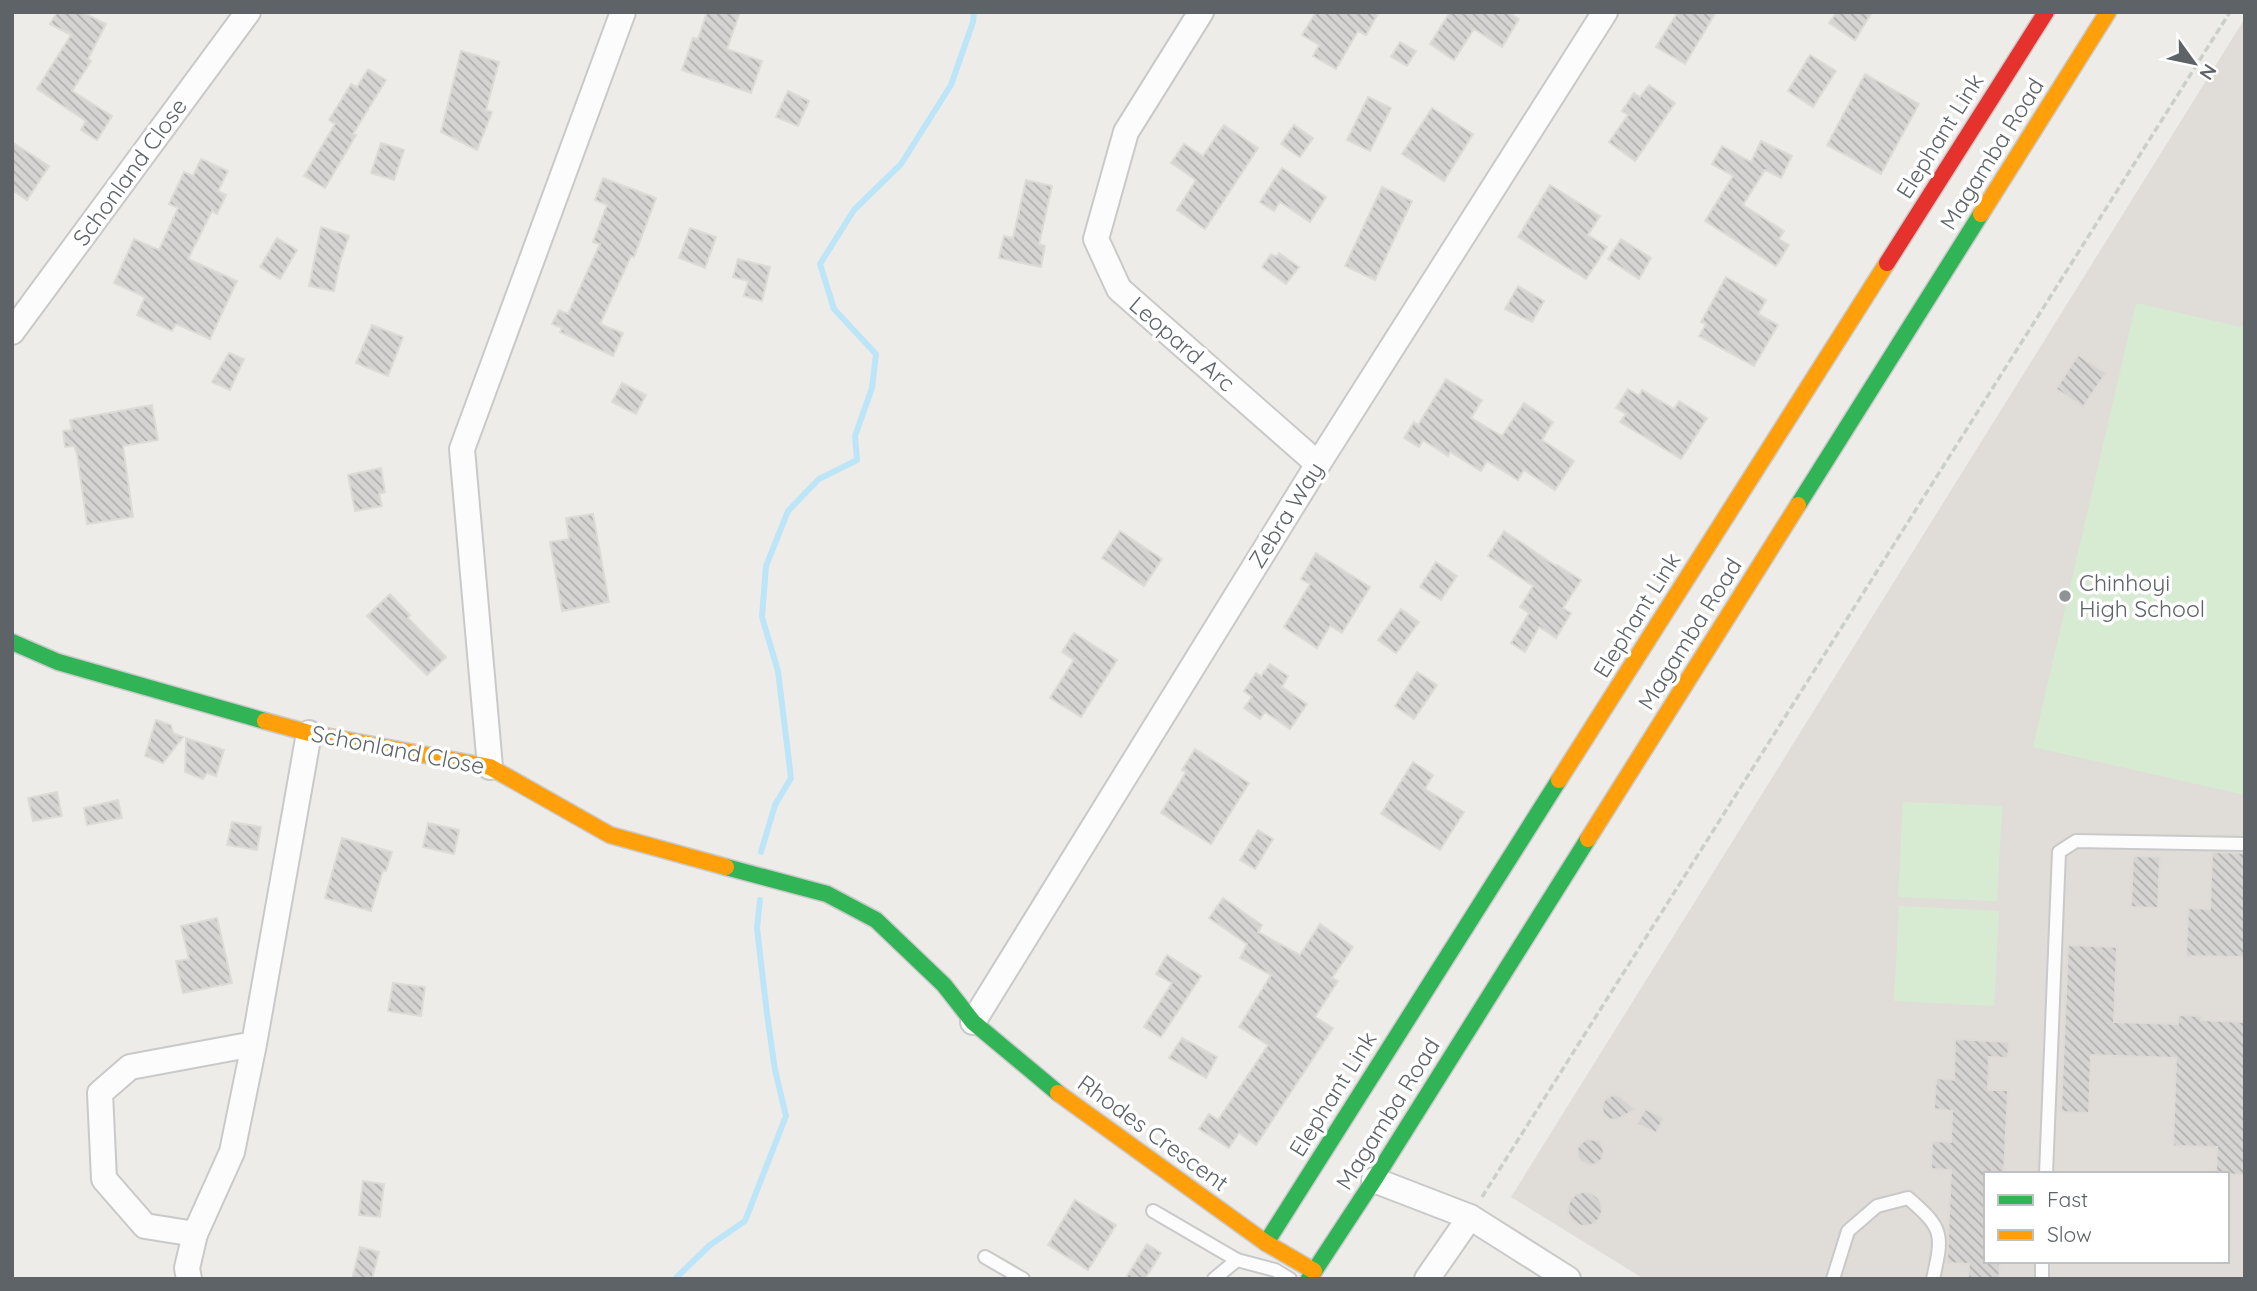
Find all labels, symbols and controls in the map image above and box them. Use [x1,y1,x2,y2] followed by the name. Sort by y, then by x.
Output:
[2159,28,2229,98] north arrow
[2194,60,2222,85] text: N
[1890,68,1990,204] street label: Elephant Link
[1933,73,2050,235] street label: Magamba Road
[66,92,193,251] street label: Schonland Close
[1123,290,1241,397] street label: Leopard Arc
[1242,456,1330,573] street label: Zebra Way
[1587,547,1687,683] street label: Elephant Link
[1631,553,1748,715] street label: Magamba Road
[2079,568,2205,623] place label: Chinhoyi High School
[2057,588,2073,604] marker: Chinhoyi High School
[309,719,487,780] street label: Schonland Close
[1283,1026,1383,1162] street label: Elephant Link
[1329,1033,1446,1195] street label: Magamba Road
[1072,1068,1235,1197] street label: Rhodes Crescent
[1984,1172,2229,1263] legend
[2047,1186,2088,1212] text: Fast
[2047,1221,2092,1247] text: Slow

